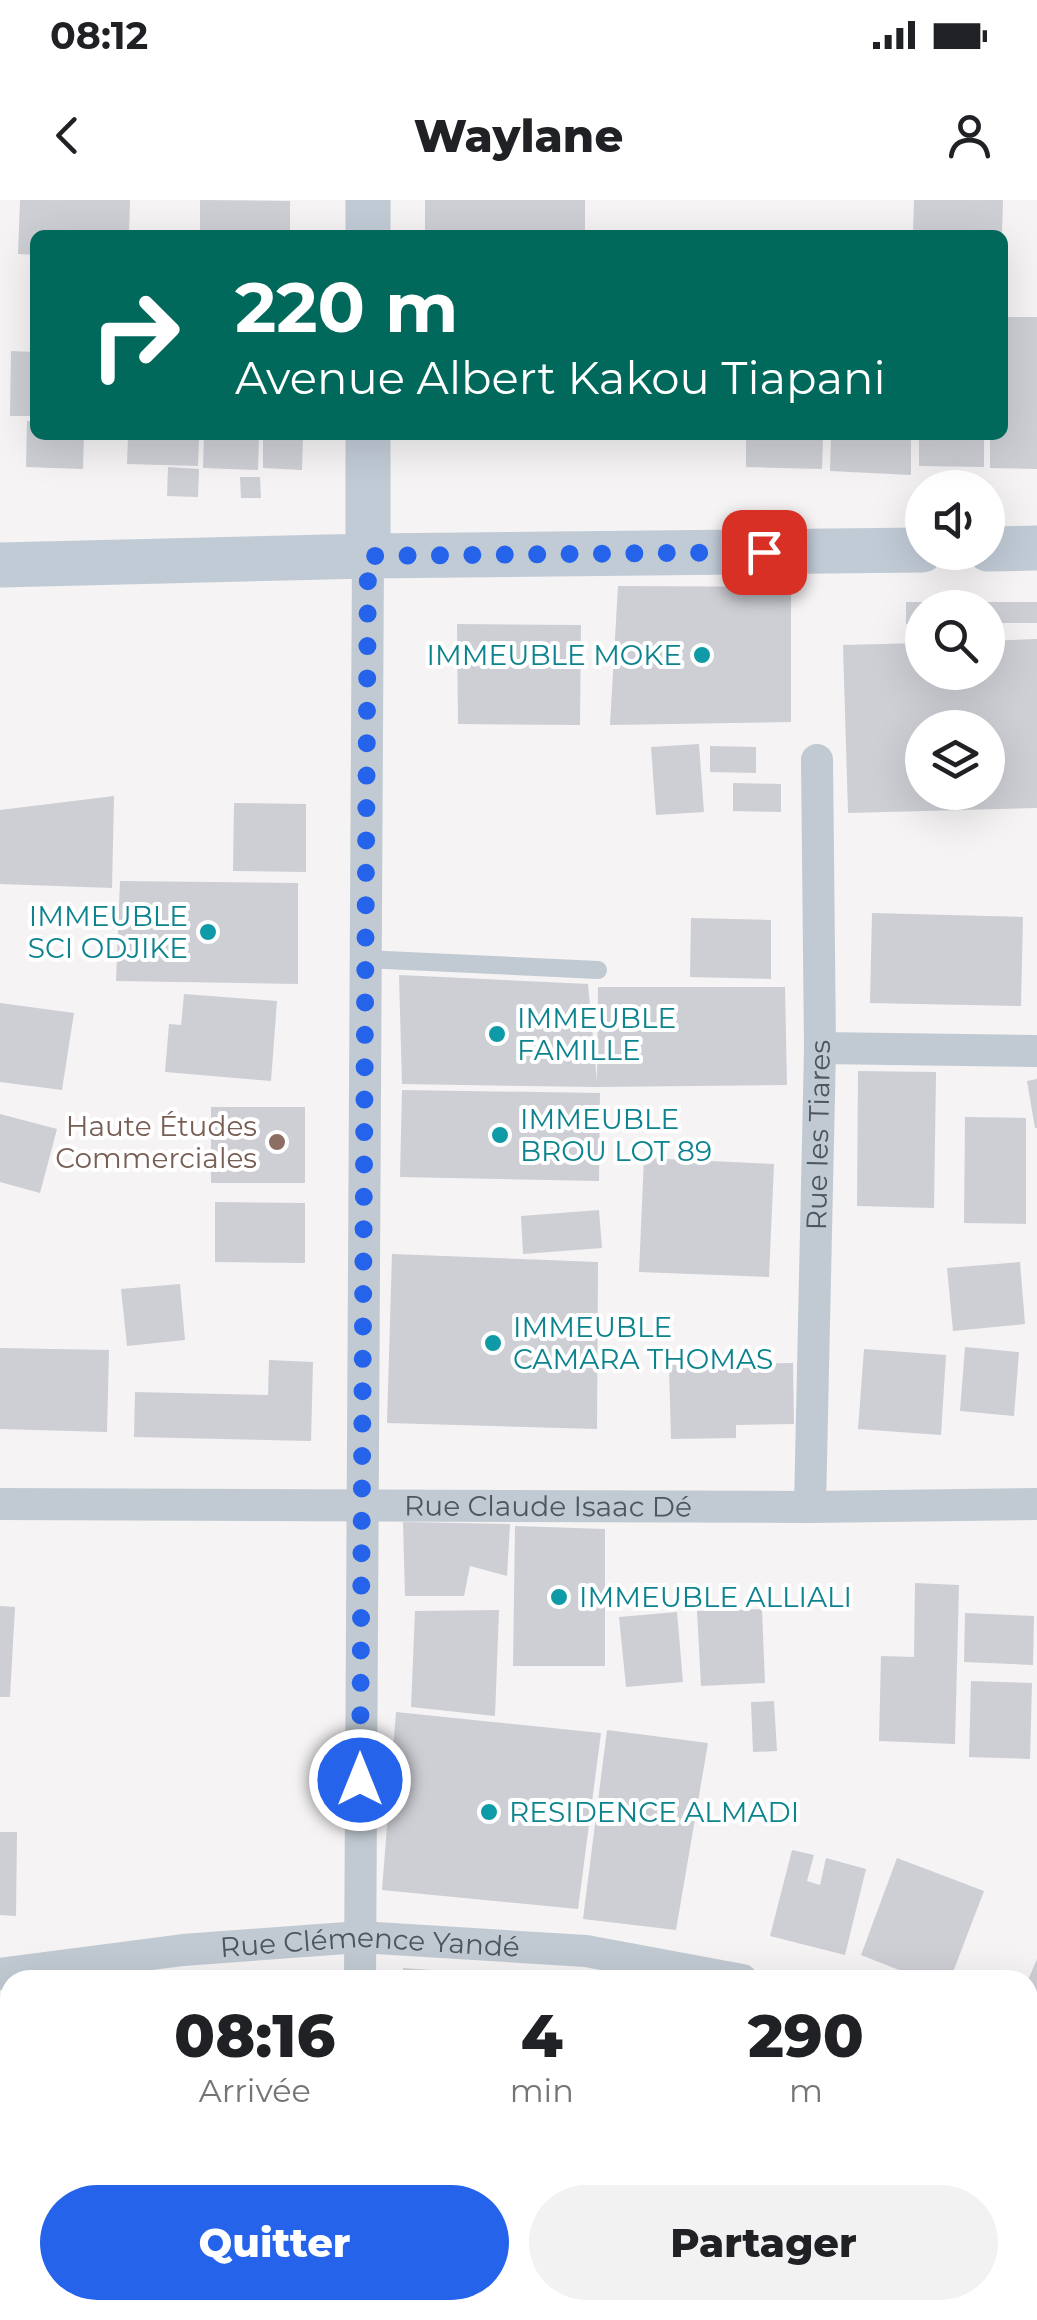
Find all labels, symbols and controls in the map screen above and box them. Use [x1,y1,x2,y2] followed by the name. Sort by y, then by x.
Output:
[50,12,148,59] text: 08:12
[40,108,95,163] icon: back
[414,108,623,163] text: Waylane
[942,108,997,163] icon: person
[235,264,458,350] text: 220 m
[70,270,200,400] icon: right
[235,350,886,405] text: Avenue Albert Kakou Tiapani
[905,470,1005,810] map controls
[905,470,1005,570] button: sound
[722,510,807,595] pin
[737,525,792,580] icon: arrive
[905,590,1005,690] button: search
[427,638,682,672] place label: IMMEUBLE MOKE
[691,644,713,666] marker: IMMEUBLE MOKE
[905,710,1005,810] button: layers
[28,899,188,965] place label: IMMEUBLE SCI ODJIKE
[197,921,219,943] marker: IMMEUBLE SCI ODJIKE
[517,1001,676,1067] place label: IMMEUBLE FAMILLE
[486,1023,508,1045] marker: IMMEUBLE FAMILLE
[799,1040,837,1231] street label: Rue les Tiares
[520,1102,712,1168] place label: IMMEUBLE BROU LOT 89
[55,1109,257,1175] place label: Haute Études Commerciales
[489,1124,511,1146] marker: IMMEUBLE BROU LOT 89
[266,1131,288,1153] marker: Haute Études Commerciales
[513,1310,773,1376] place label: IMMEUBLE CAMARA THOMAS
[482,1332,504,1354] marker: IMMEUBLE CAMARA THOMAS
[404,1488,692,1524] street label: Rue Claude Isaac Dé
[579,1580,852,1614] place label: IMMEUBLE ALLIALI
[548,1586,570,1608] marker: IMMEUBLE ALLIALI
[308,1728,412,1832] position arrow
[509,1795,799,1829] place label: RESIDENCE ALMADI
[478,1801,500,1823] marker: RESIDENCE ALMADI
[219,1920,521,1964] street label: Rue Clémence Yandé
[174,1999,336,2072] text: 08:16
[521,1999,563,2072] text: 4
[748,1999,864,2072] text: 290
[199,2071,311,2110] text: Arrivée
[510,2071,574,2110] text: min
[789,2071,823,2110] text: m
[40,2185,509,2300] button: Quitter
[529,2185,998,2300] button: Partager

